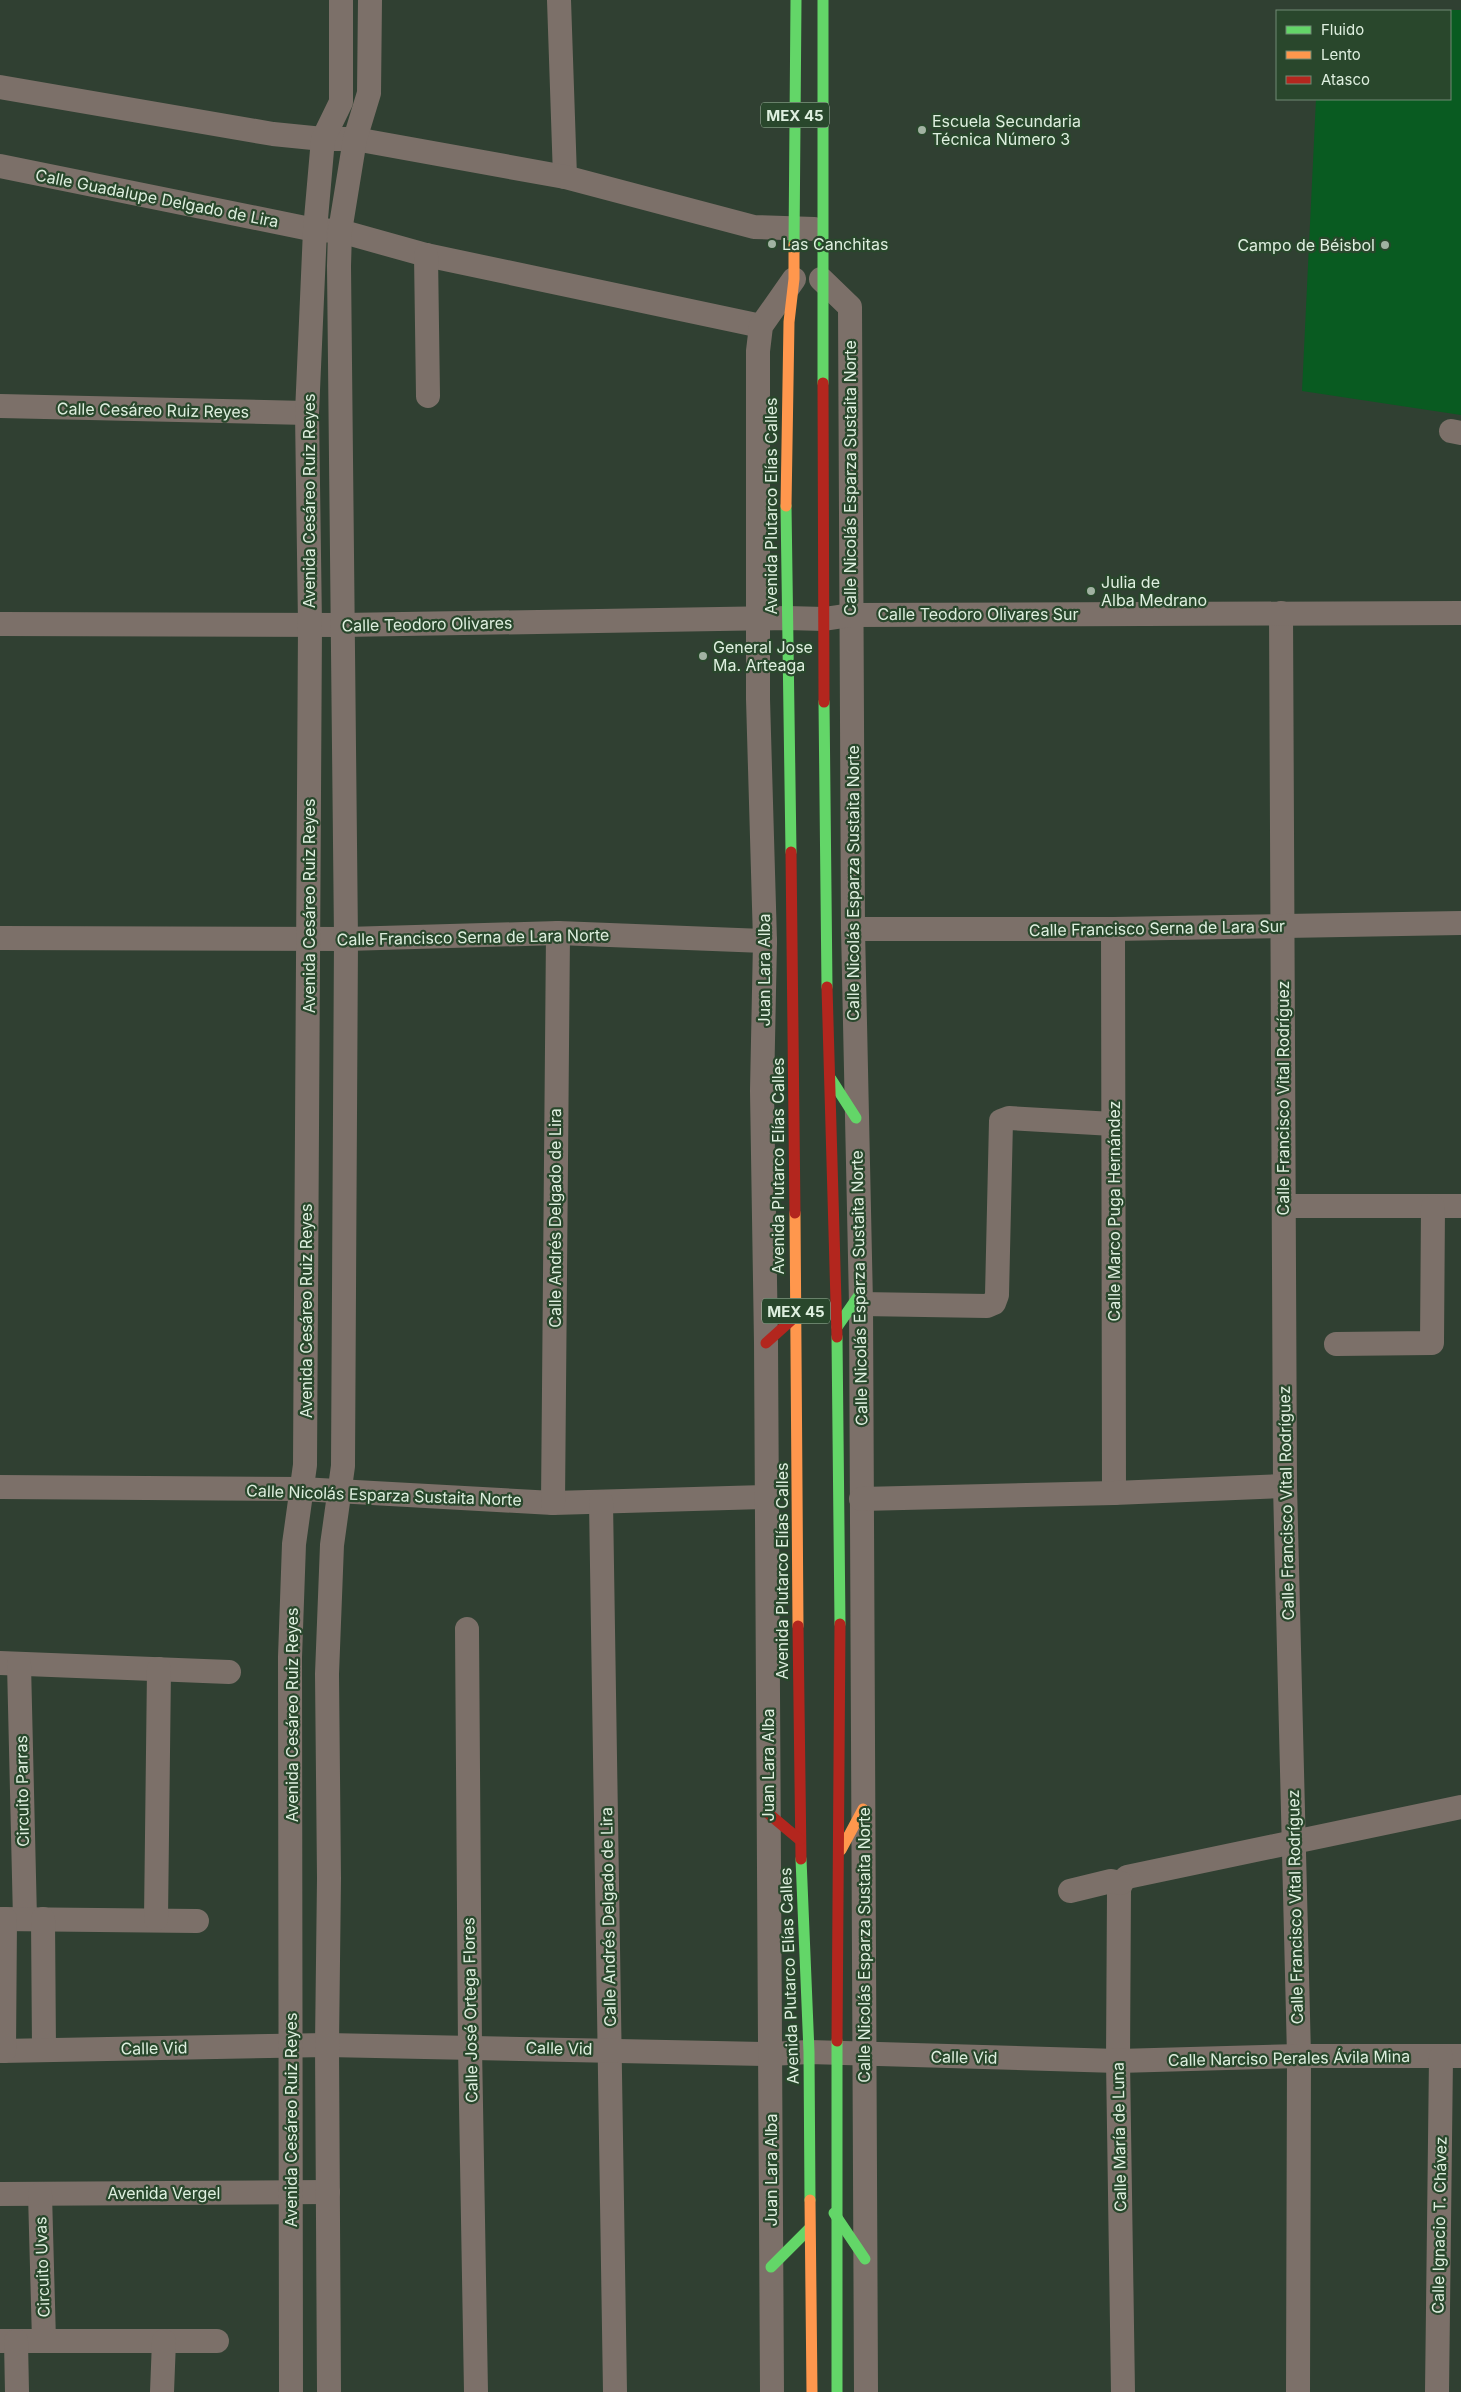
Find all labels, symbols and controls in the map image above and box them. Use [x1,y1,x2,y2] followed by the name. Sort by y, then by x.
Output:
[1276,10,1451,100] legend
[1321,20,1364,39] text: Fluido
[1321,45,1361,64] text: Lento
[1321,70,1370,89] text: Atasco
[761,102,829,128] road number: MEX 45
[932,111,1081,149] place label: Escuela Secundaria Técnica Número 3
[916,124,928,136] marker: Escuela Secundaria Técnica Número 3
[34,165,280,231] street label: Calle Guadalupe Delgado de Lira
[782,234,888,254] place label: Las Canchitas
[1237,235,1375,255] place label: Campo de Béisbol
[766,238,778,250] marker: Las Canchitas
[1379,239,1391,251] marker: Campo de Béisbol
[840,340,860,616] street label: Calle Nicolás Esparza Sustaita Norte
[299,394,319,608] street label: Avenida Cesáreo Ruiz Reyes
[57,398,249,422] street label: Calle Cesáreo Ruiz Reyes
[761,398,781,614] street label: Avenida Plutarco Elías Calles
[1101,572,1207,610] place label: Julia de Alba Medrano
[1085,585,1097,597] marker: Julia de Alba Medrano
[877,604,1079,624] street label: Calle Teodoro Olivares Sur
[341,613,513,635] street label: Calle Teodoro Olivares
[713,637,813,675] place label: General Jose Ma. Arteaga
[697,650,709,662] marker: General Jose Ma. Arteaga
[843,745,863,1021] street label: Calle Nicolás Esparza Sustaita Norte
[299,799,319,1013] street label: Avenida Cesáreo Ruiz Reyes
[754,914,774,1026] street label: Juan Lara Alba
[1029,916,1285,940] street label: Calle Francisco Serna de Lara Sur
[337,925,609,949] street label: Calle Francisco Serna de Lara Norte
[1273,981,1293,1215] street label: Calle Francisco Vital Rodríguez
[768,1058,788,1274] street label: Avenida Plutarco Elías Calles
[1104,1101,1124,1321] street label: Calle Marco Puga Hernández
[545,1108,565,1328] street label: Calle Andrés Delgado de Lira
[847,1150,871,1426] street label: Calle Nicolás Esparza Sustaita Norte
[296,1204,316,1418] street label: Avenida Cesáreo Ruiz Reyes
[762,1298,830,1324] road number: MEX 45
[1274,1385,1298,1621] street label: Calle Francisco Vital Rodríguez
[772,1463,792,1679] street label: Avenida Plutarco Elías Calles
[246,1480,522,1510] street label: Calle Nicolás Esparza Sustaita Norte
[282,1608,302,1822] street label: Avenida Cesáreo Ruiz Reyes
[758,1709,778,1821] street label: Juan Lara Alba
[11,1735,33,1847] street label: Circuito Parras
[1283,1789,1307,2025] street label: Calle Francisco Vital Rodríguez
[596,1807,620,2027] street label: Calle Andrés Delgado de Lira
[854,1807,874,2083] street label: Calle Nicolás Esparza Sustaita Norte
[775,1867,803,2085] street label: Avenida Plutarco Elías Calles
[458,1917,482,2103] street label: Calle José Ortega Flores
[281,2013,301,2227] street label: Avenida Cesáreo Ruiz Reyes
[120,2037,188,2059] street label: Calle Vid
[525,2037,593,2059] street label: Calle Vid
[930,2046,998,2068] street label: Calle Vid
[1168,2046,1410,2070] street label: Calle Narciso Perales Ávila Mina
[1108,2062,1130,2212] street label: Calle María de Luna
[761,2114,781,2226] street label: Juan Lara Alba
[1427,2136,1451,2314] street label: Calle Ignacio T. Chávez
[108,2183,220,2203] street label: Avenida Vergel
[30,2216,54,2318] street label: Circuito Uvas

